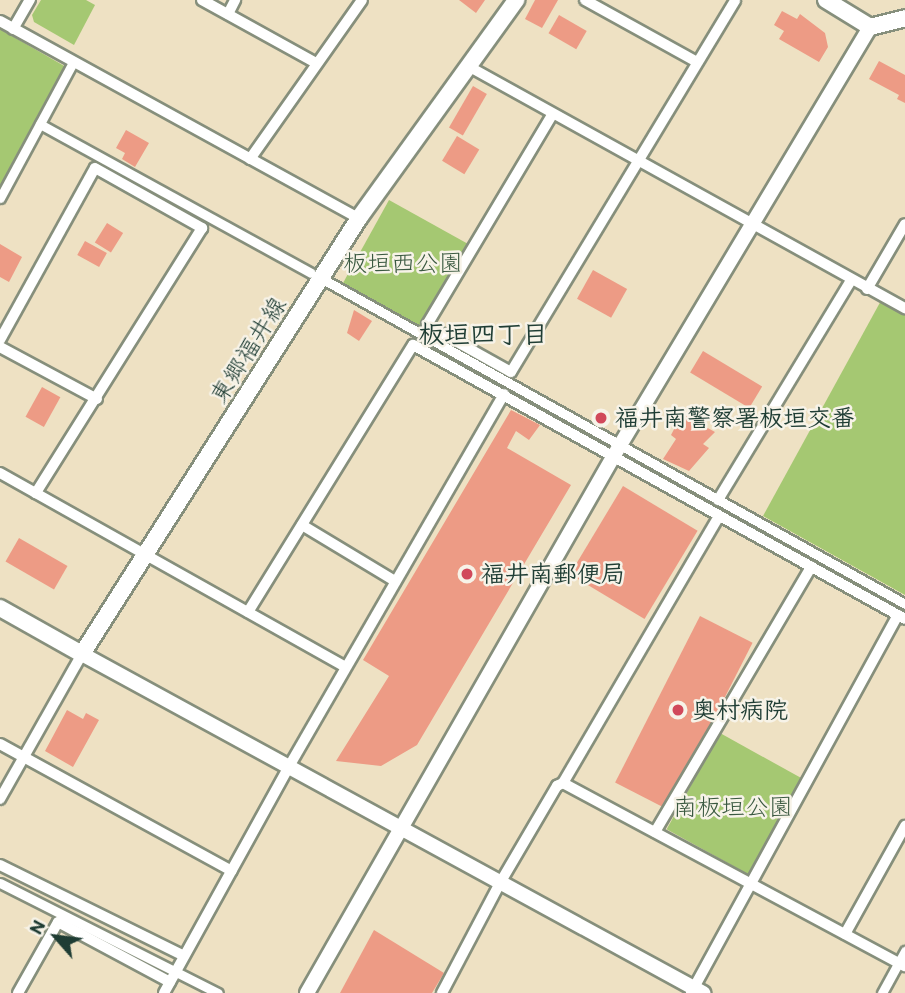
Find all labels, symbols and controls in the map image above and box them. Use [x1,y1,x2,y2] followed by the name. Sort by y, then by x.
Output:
[343,249,463,277] park label: 板垣西公園
[204,291,292,409] street label: 東郷福井線
[418,319,548,351] district label: 板垣四丁目
[615,404,855,432] place label: 福井南警察署板垣交番
[593,410,609,426] marker: 福井南警察署板垣交番
[481,560,625,588] place label: 福井南郵便局
[459,566,475,582] marker: 福井南郵便局
[692,696,788,724] place label: 奥村病院
[670,702,686,718] marker: 奥村病院
[673,793,793,821] park label: 南板垣公園
[21,902,91,972] north arrow
[24,916,50,938] text: N

